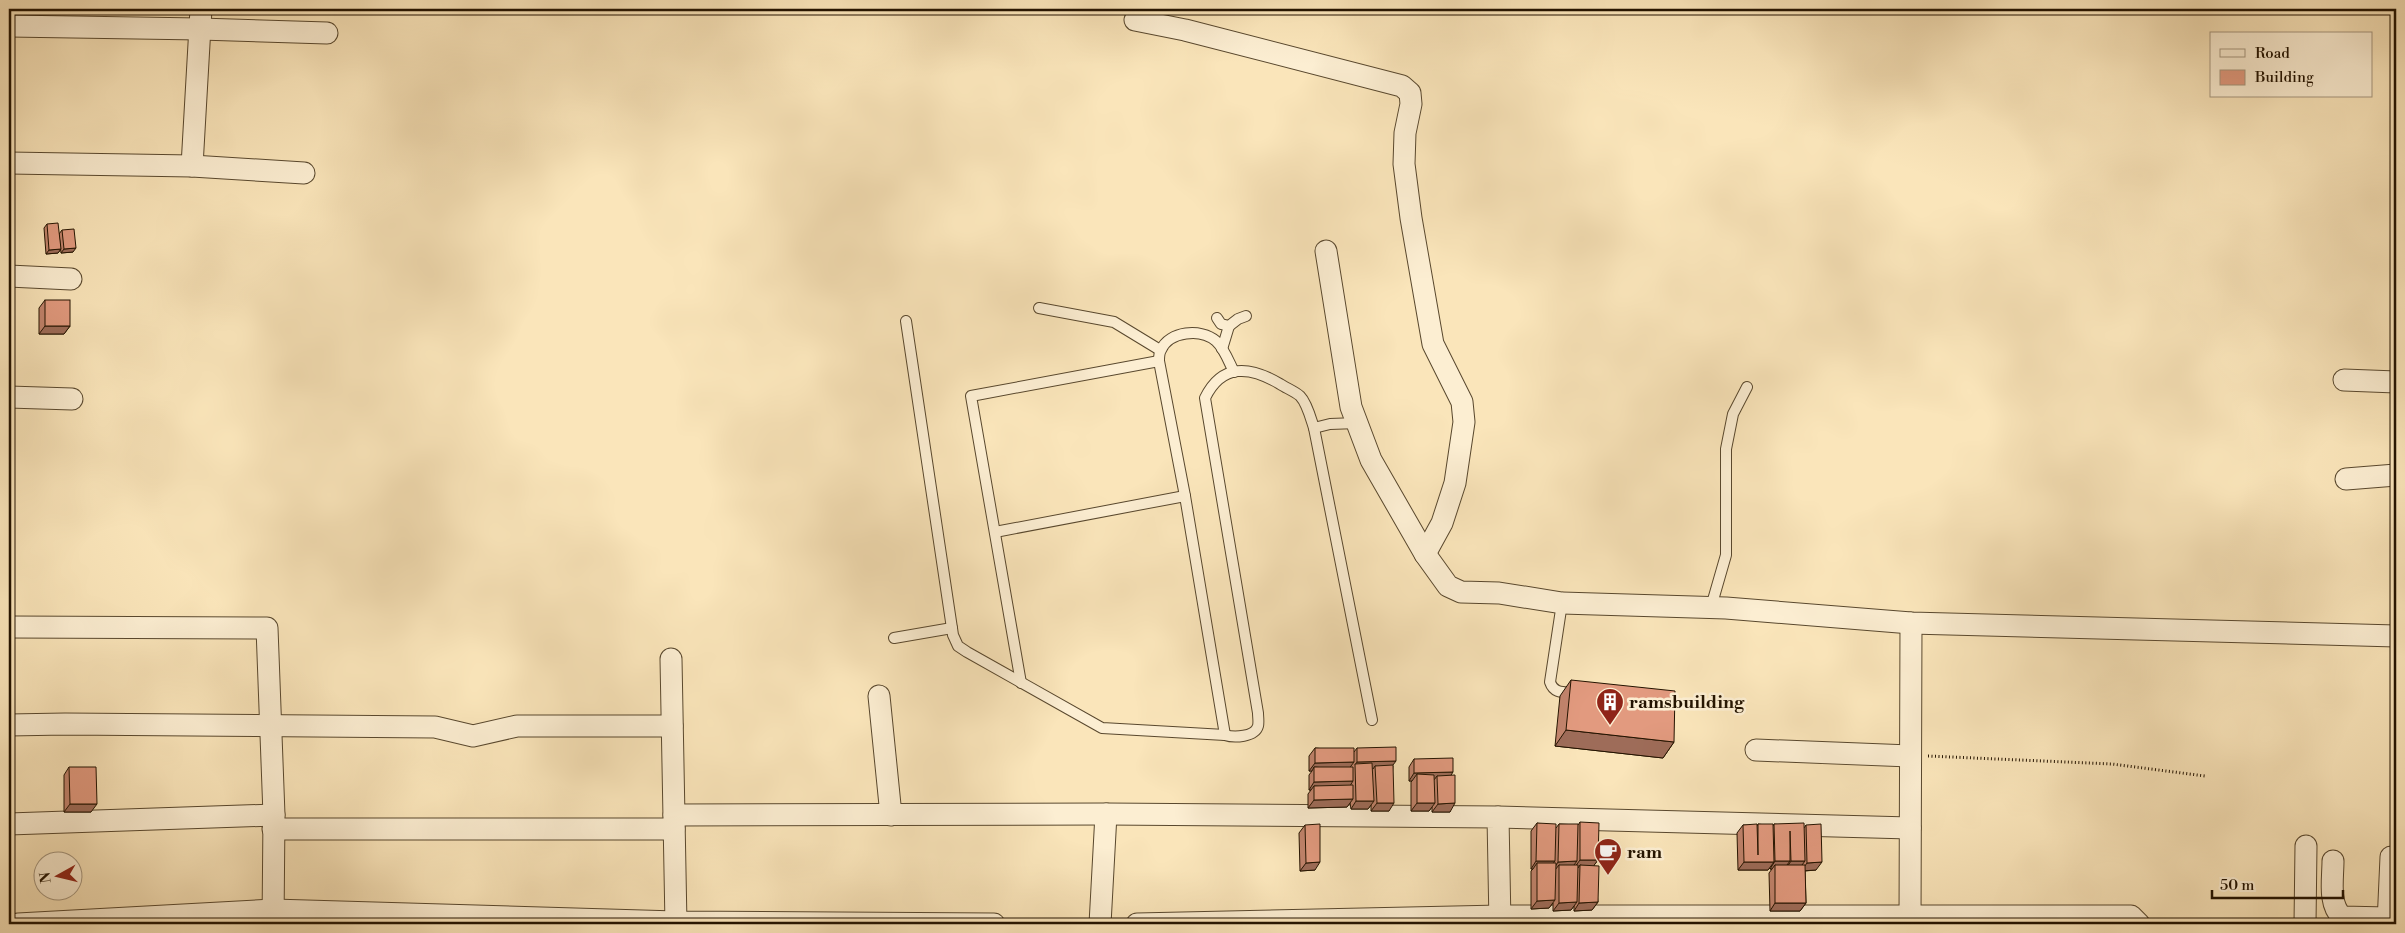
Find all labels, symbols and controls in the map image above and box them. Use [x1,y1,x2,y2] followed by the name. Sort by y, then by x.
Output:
[2210,32,2372,98] legend
[2255,44,2290,63] text: Road
[2254,68,2314,87] text: Building
[1595,687,1625,726] building icon: ramsbuilding
[1629,691,1745,714] place label: ramsbuilding
[1593,837,1623,876] cafe icon: ram
[1627,841,1663,864] place label: ram
[32,850,82,900] north arrow
[2212,868,2344,900] scale bar
[36,871,56,884] text: N
[2220,876,2254,895] text: 50 m

